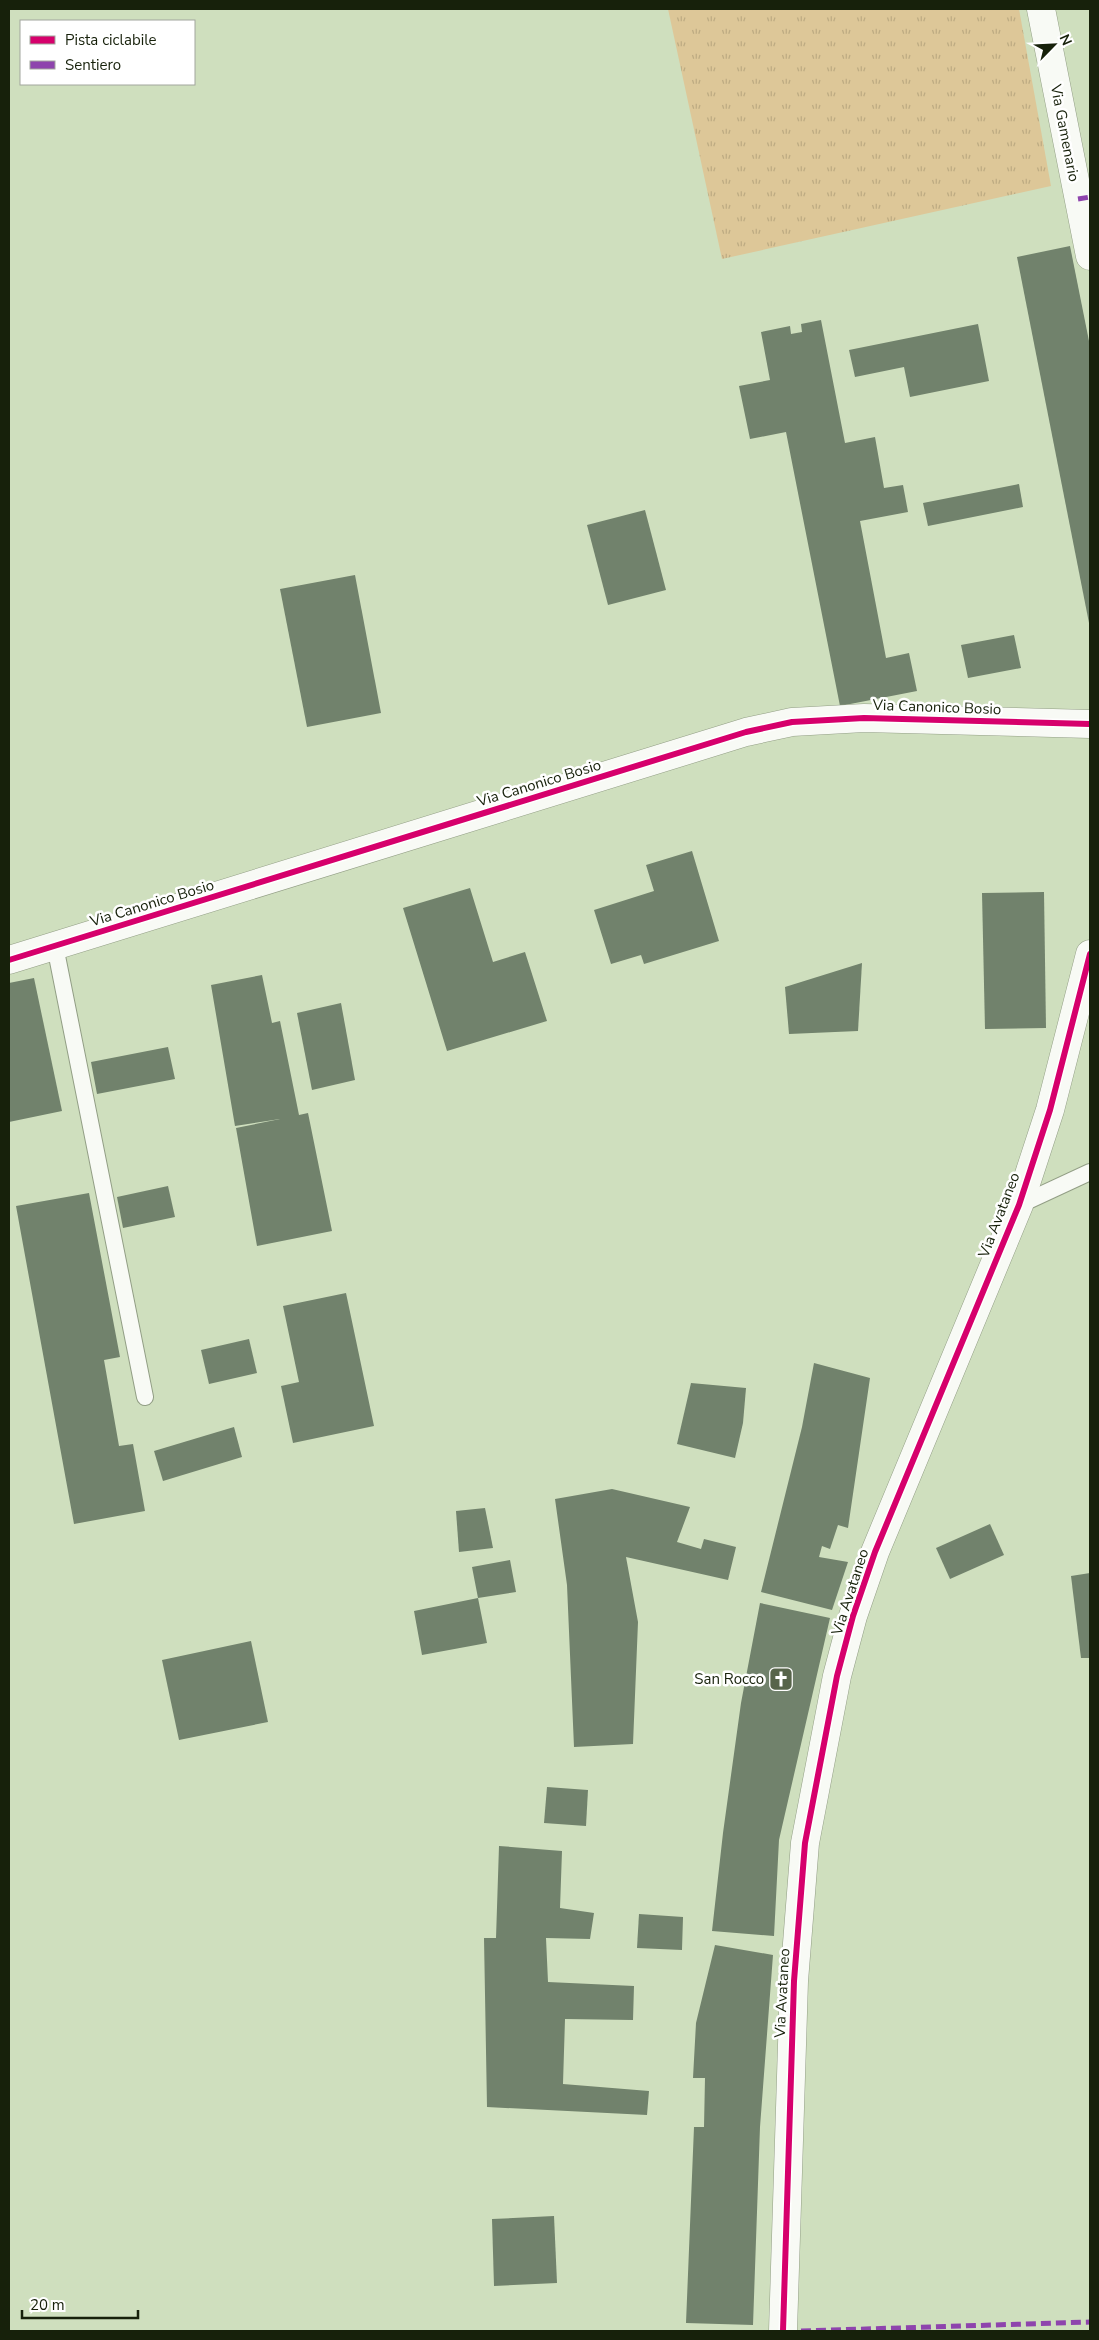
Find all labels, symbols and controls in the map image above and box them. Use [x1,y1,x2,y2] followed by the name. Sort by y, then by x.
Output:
[20,20,195,85] legend
[1029,20,1079,70] north arrow
[65,30,157,50] text: Pista ciclabile
[1055,31,1076,49] text: N
[65,55,121,75] text: Sentiero
[1046,82,1084,183] street label: Via Gamenario
[871,695,1002,719] street label: Via Canonico Bosio
[474,755,604,812] street label: Via Canonico Bosio
[87,875,217,932] street label: Via Canonico Bosio
[973,1170,1024,1261] street label: Via Avataneo
[826,1546,873,1639] street label: Via Avataneo
[768,1666,794,1692] church icon: San Rocco
[694,1669,764,1689] place label: San Rocco
[770,1948,794,2039] street label: Via Avataneo
[22,2288,139,2320] scale bar
[30,2295,65,2315] text: 20 m

